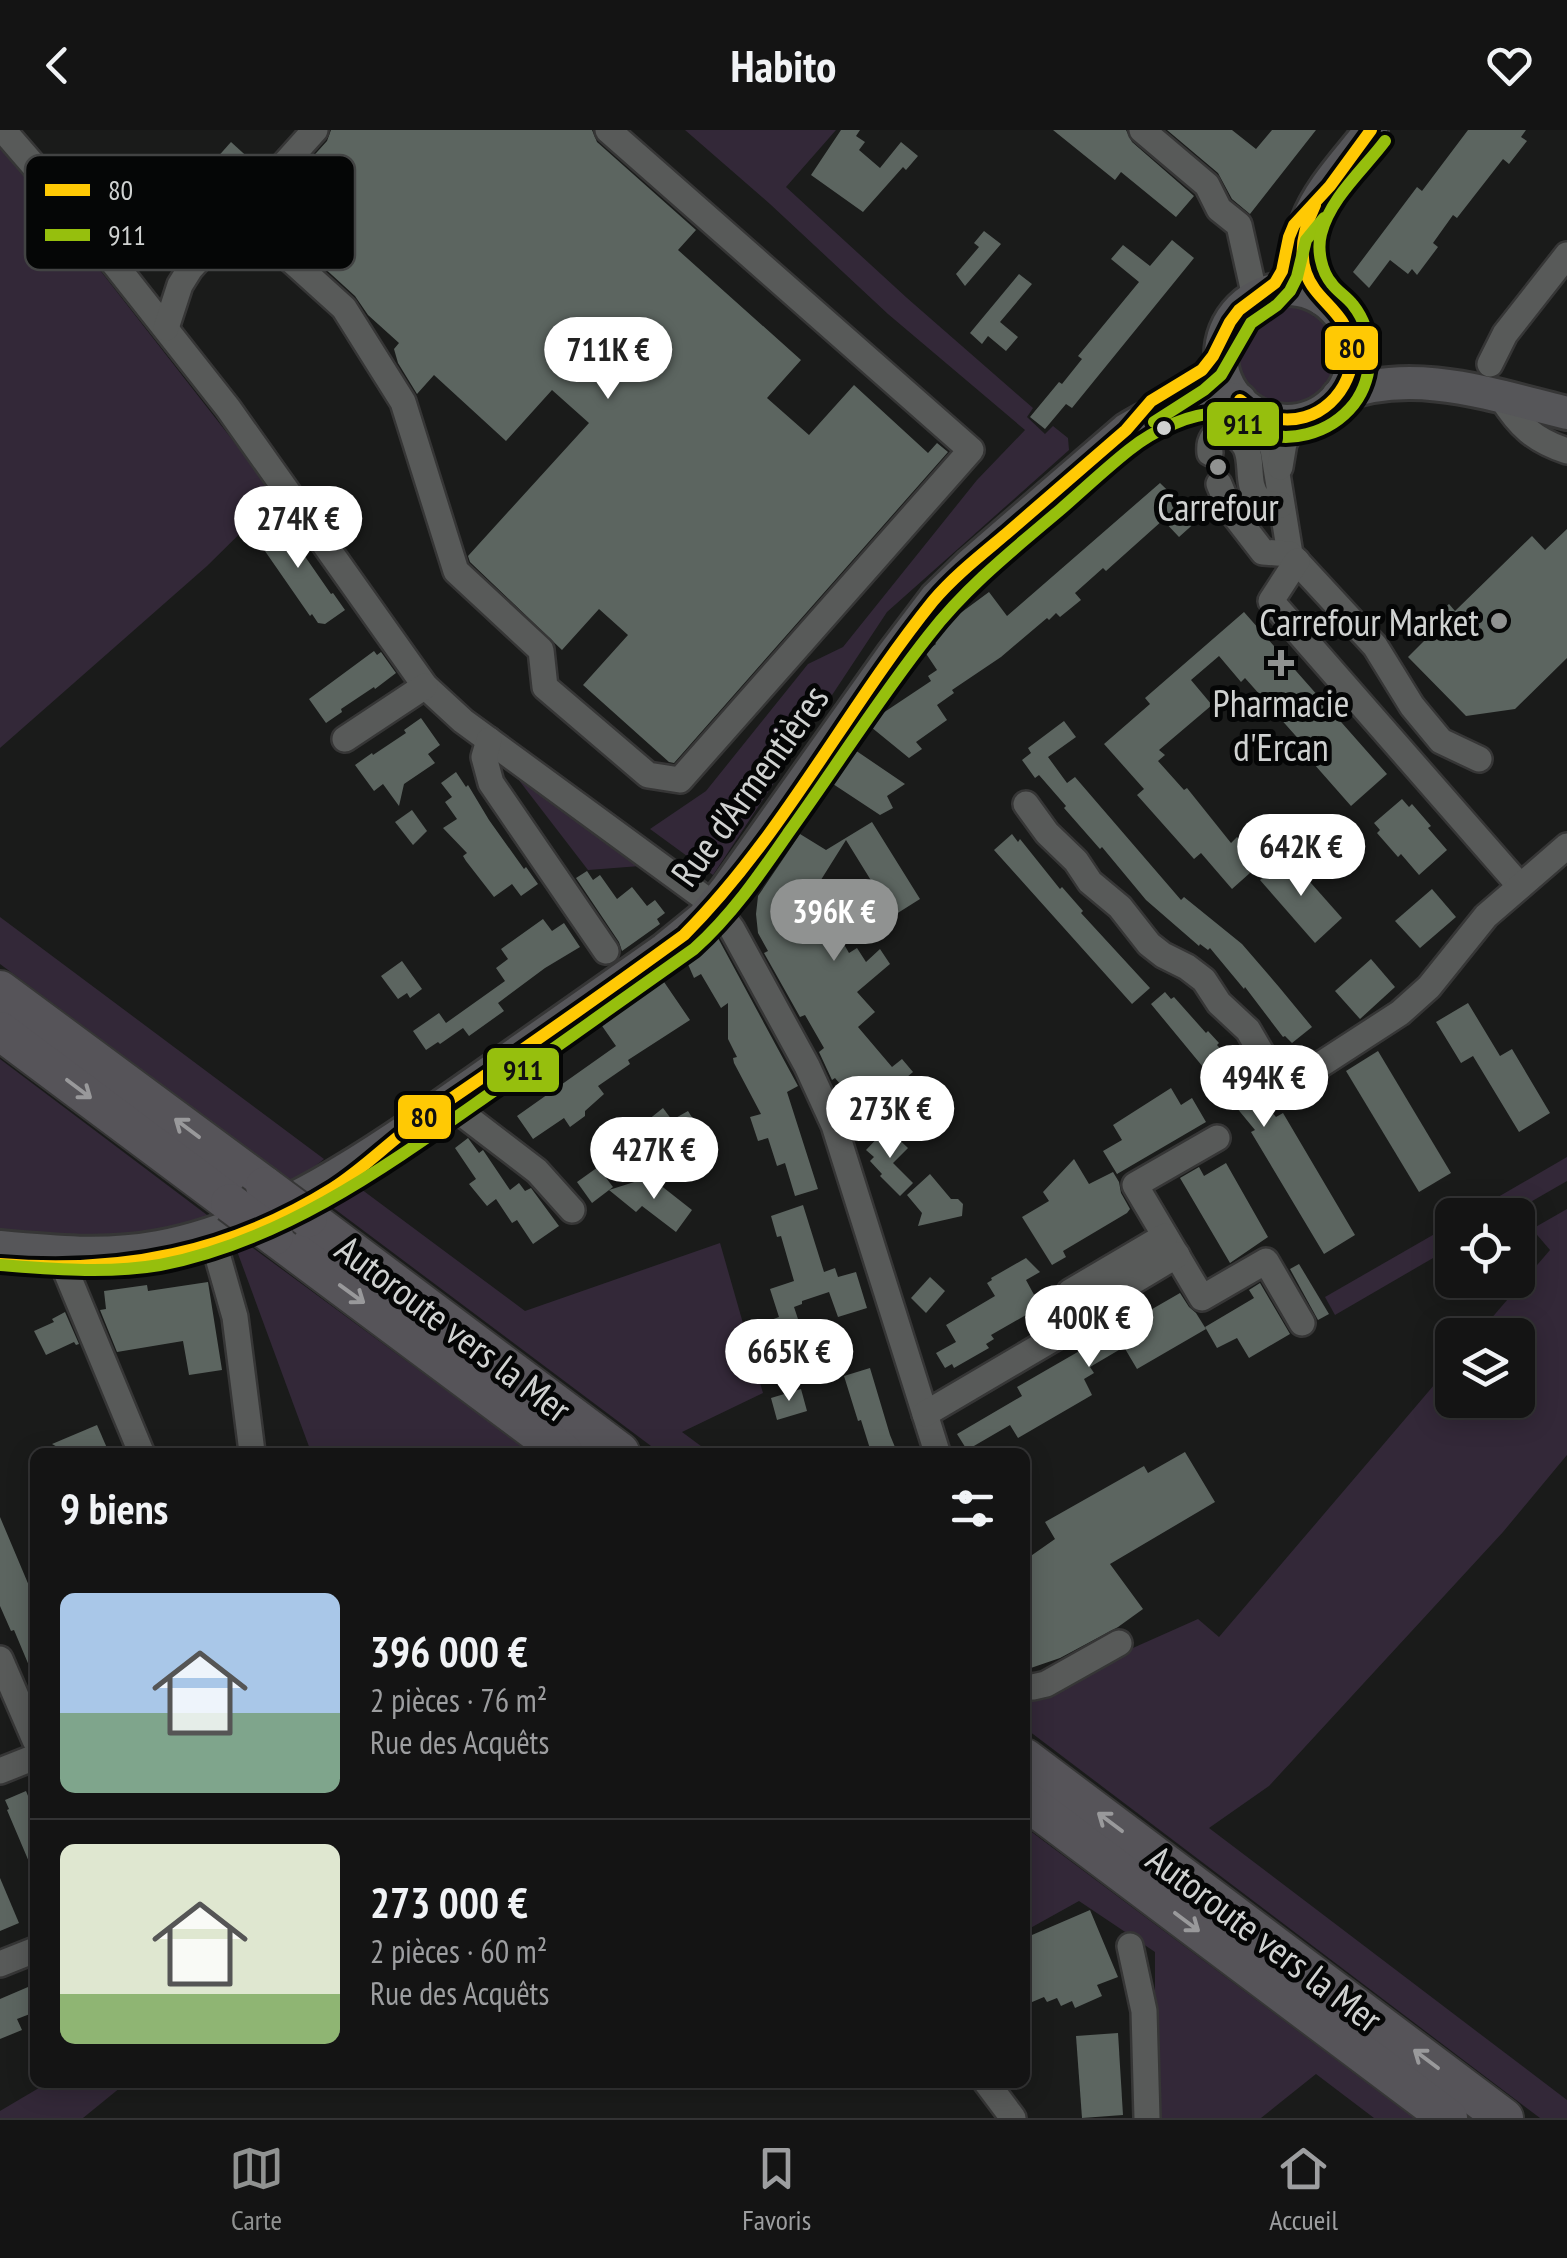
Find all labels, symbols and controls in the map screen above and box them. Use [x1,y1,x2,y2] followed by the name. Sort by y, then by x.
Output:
[731,36,836,94] text: Habito
[30,38,85,93] icon: back
[1482,38,1537,93] icon: heart
[25,155,355,270] legend
[108,171,133,208] text: 80
[108,216,146,253] text: 911
[527,317,689,402] pin: 711K €
[1323,324,1380,372] line badge: 80
[566,328,650,370] text: 711K €
[1339,329,1365,366] text: 80
[1205,400,1281,448] line badge: 911
[1223,405,1263,442] text: 911
[1154,418,1174,438] unlabelled marker
[1207,456,1229,478] marker: Carrefour
[1157,482,1279,531] place label: Carrefour
[217,486,379,571] pin: 274K €
[256,497,340,539] text: 274K €
[1259,597,1480,646] place label: Carrefour Market
[1488,610,1510,632] marker: Carrefour Market
[1270,652,1292,674] marker: Pharmacie d'Ercan
[660,675,838,895] street label: Rue d'Armentières
[1213,678,1349,771] place label: Pharmacie d'Ercan
[1220,814,1382,899] pin: 642K €
[1259,825,1343,867] text: 642K €
[753,879,915,964] pin: 396K €
[792,890,876,932] text: 396K €
[1183,1045,1345,1130] pin: 494K €
[485,1046,561,1094] line badge: 911
[503,1051,543,1088] text: 911
[1222,1056,1306,1098] text: 494K €
[809,1076,971,1161] pin: 273K €
[65,1079,92,1100] one-way arrow
[848,1087,932,1129] text: 273K €
[396,1093,453,1141] line badge: 80
[411,1098,437,1135] text: 80
[174,1117,201,1138] one-way arrow
[573,1117,735,1202] pin: 427K €
[612,1128,696,1170] text: 427K €
[1435,1198,1535,1418] map controls
[1435,1198,1535,1298] button: locate
[327,1224,582,1433] street label: Autoroute vers la Mer
[338,1284,365,1305] one-way arrow
[1008,1285,1170,1370] pin: 400K €
[1047,1296,1131,1338] text: 400K €
[1435,1318,1535,1418] button: layers
[708,1319,870,1404] pin: 665K €
[747,1330,831,1372] text: 665K €
[60,1481,168,1536] text: 9 biens
[945,1481,1000,1536] icon: filters
[370,1624,528,1679] text: 396 000 €
[140,1633,260,1753] icon: home
[370,1679,547,1721] text: 2 pièces · 76 m²
[370,1721,549,1763] text: Rue des Acquêts
[1097,1812,1124,1833] one-way arrow
[1138,1834,1393,2043] street label: Autoroute vers la Mer
[370,1875,528,1930] text: 273 000 €
[140,1884,260,2004] icon: home
[1173,1911,1200,1932] one-way arrow
[370,1930,547,1972] text: 2 pièces · 60 m²
[370,1972,549,2014] text: Rue des Acquêts
[1413,2049,1440,2070] one-way arrow
[229,2141,284,2238] tab: Carte
[742,2141,811,2238] tab: Favoris
[1269,2141,1338,2238] tab: Accueil

